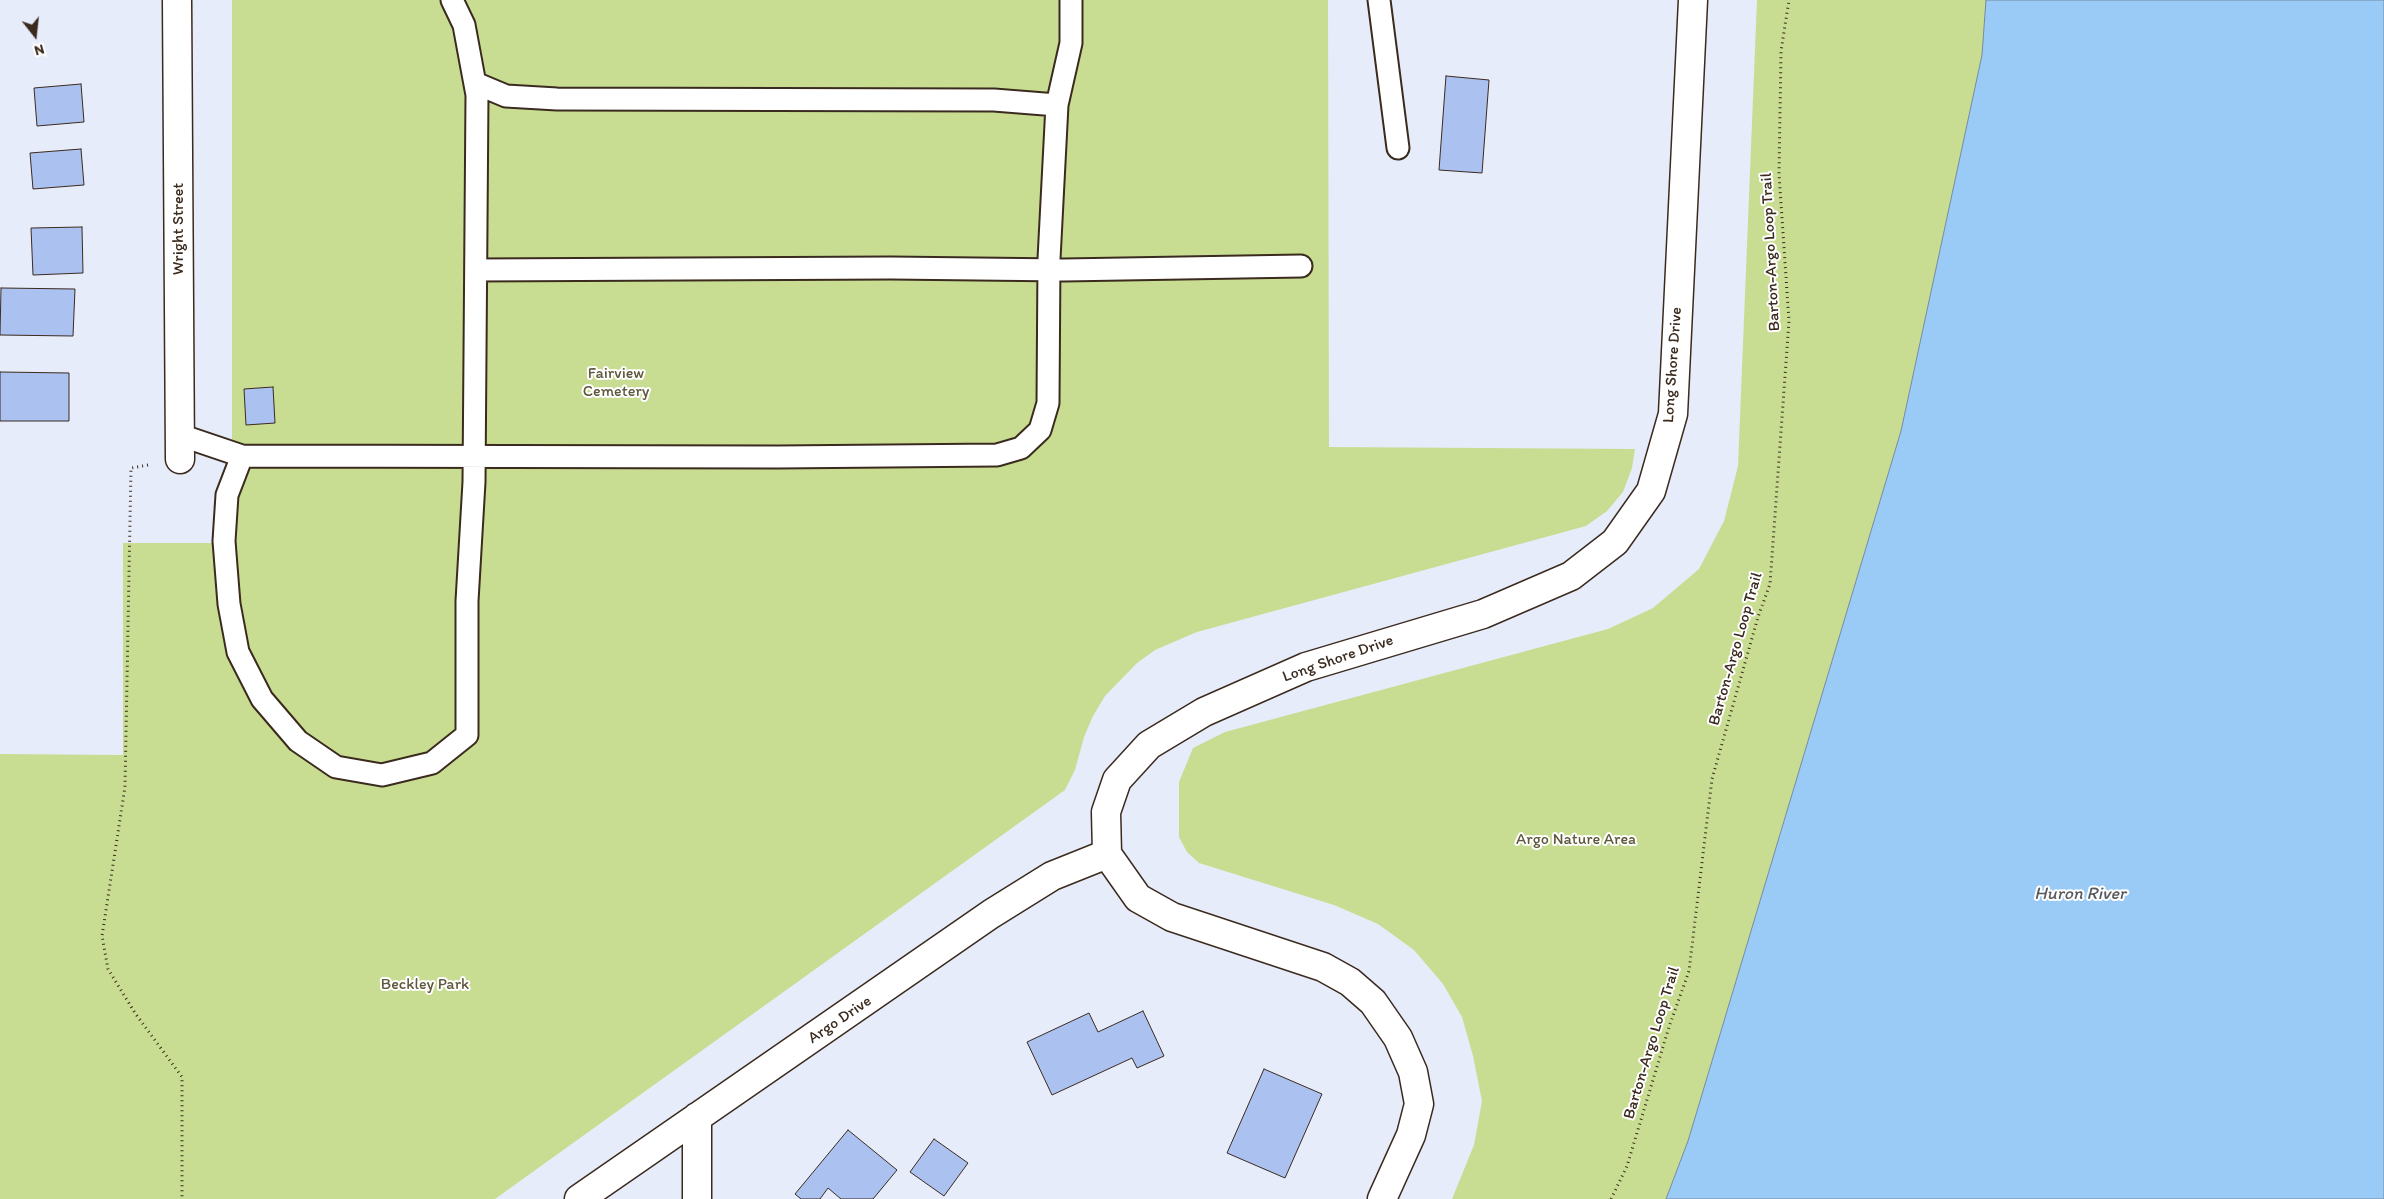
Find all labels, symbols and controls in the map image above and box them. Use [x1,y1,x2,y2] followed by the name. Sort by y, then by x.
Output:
[10,10,60,60] north arrow
[32,40,46,59] text: N
[1757,172,1785,332] street label: Barton-Argo Loop Trail
[169,183,189,275] street label: Wright Street
[1659,306,1687,424] street label: Long Shore Drive
[583,364,649,402] park label: Fairview Cemetery
[1705,570,1767,728] street label: Barton-Argo Loop Trail
[1280,631,1396,687] street label: Long Shore Drive
[1516,830,1636,850] park label: Argo Nature Area
[2034,883,2126,905] water label: Huron River
[1620,964,1684,1122] street label: Barton-Argo Loop Trail
[381,975,469,995] park label: Beckley Park
[805,992,875,1048] street label: Argo Drive

